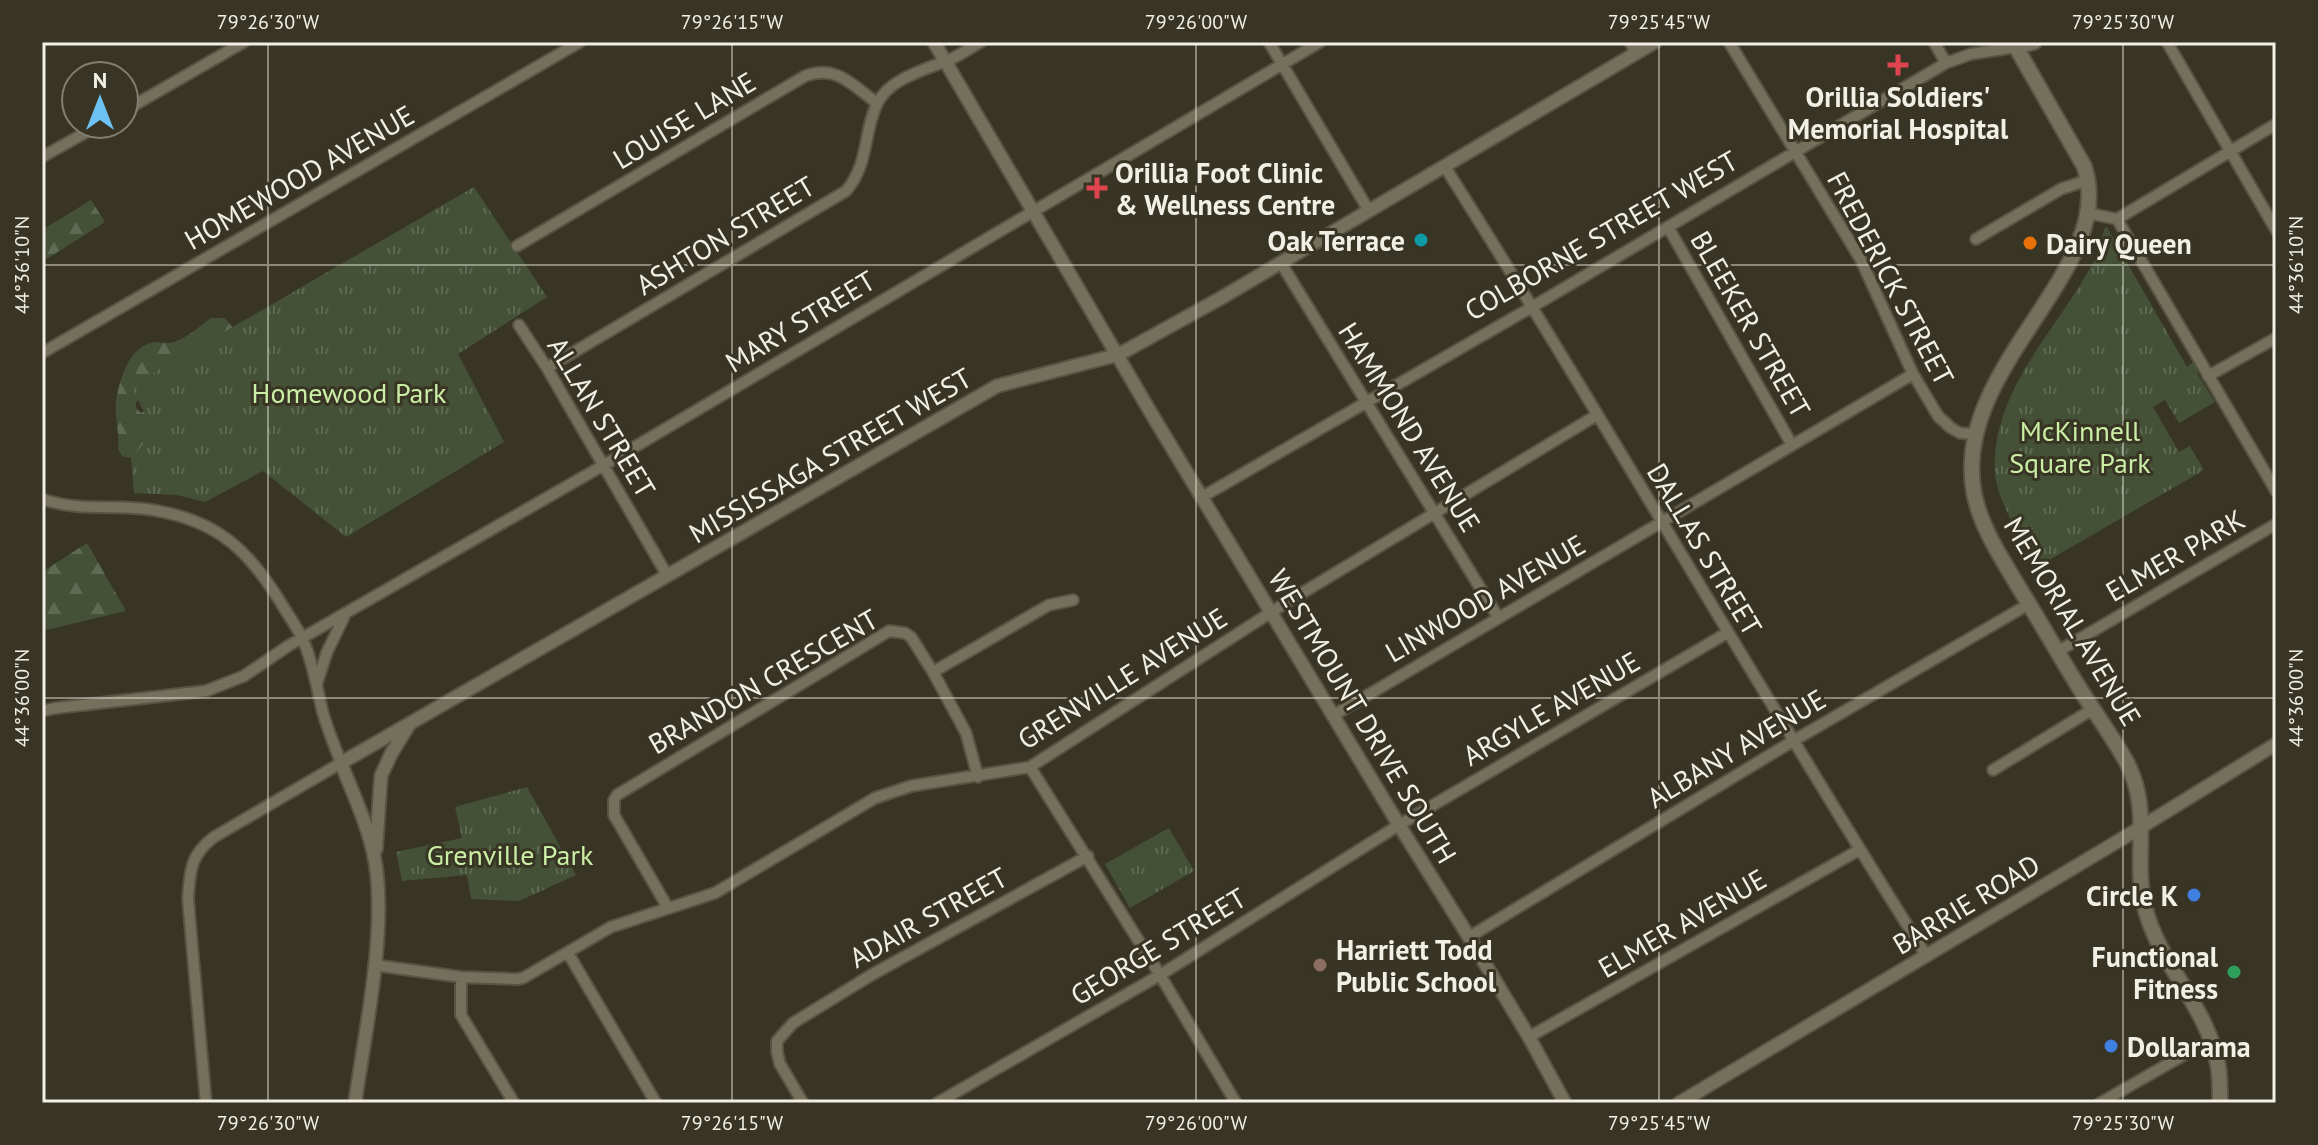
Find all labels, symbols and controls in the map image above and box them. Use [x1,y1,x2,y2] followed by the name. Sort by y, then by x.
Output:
[217,9,320,35] text: 79°26'30"W
[681,9,784,35] text: 79°26'15"W
[1145,9,1248,35] text: 79°26'00"W
[1608,9,1711,35] text: 79°25'45"W
[2072,9,2175,35] text: 79°25'30"W
[1887,54,1909,76] marker: Orillia Soldiers' Memorial Hospital
[60,60,140,140] north arrow
[606,63,762,177] street label: LOUISE LANE
[93,66,107,94] text: N
[1788,78,2009,147] place label: Orillia Soldiers' Memorial Hospital
[178,96,420,258] street label: HOMEWOOD AVENUE
[1458,141,1745,328] street label: COLBORNE STREET WEST
[1115,154,1335,223] place label: Orillia Foot Clinic & Wellness Centre
[1819,165,1963,392] street label: FREDERICK STREET
[629,167,822,303] street label: ASHTON STREET
[1086,177,1108,199] marker: Orillia Foot Clinic & Wellness Centre
[9,216,35,314] text: 44°36'10"N
[2283,216,2309,314] text: 44°36'10"N
[1267,222,1405,259] place label: Oak Terrace
[1683,224,1820,424] street label: BLEEKER STREET
[2046,225,2192,262] place label: Dairy Queen
[1412,231,1430,249] marker: Oak Terrace
[2021,234,2039,252] marker: Dairy Queen
[718,262,882,380] street label: MARY STREET
[1331,315,1489,539] street label: HAMMOND AVENUE
[540,330,665,504] street label: ALLAN STREET
[682,359,978,551] street label: MISSISSAGA STREET WEST
[252,374,447,411] park label: Homewood Park
[2009,412,2151,481] park label: McKinnell Square Park
[1639,456,1771,642] street label: DALLAS STREET
[2099,500,2251,610] street label: ELMER PARK
[1996,510,2150,732] street label: MEMORIAL AVENUE
[1378,526,1592,670] street label: LINWOOD AVENUE
[1260,562,1466,870] street label: WESTMOUNT DRIVE SOUTH
[1010,599,1234,757] street label: GRENVILLE AVENUE
[642,600,885,762] street label: BRANDON CRESCENT
[1456,642,1646,774] street label: ARGYLE AVENUE
[9,649,35,747] text: 44°36'00"N
[2283,649,2309,747] text: 44°36'00"N
[1640,680,1832,816] street label: ALBANY AVENUE
[427,836,594,873] park label: Grenville Park
[1886,846,2046,962] street label: BARRIE ROAD
[842,858,1014,976] street label: ADAIR STREET
[1591,860,1773,986] street label: ELMER AVENUE
[2086,877,2179,914] place label: Circle K
[1063,879,1253,1013] street label: GEORGE STREET
[2185,886,2203,904] marker: Circle K
[1336,931,1497,1000] place label: Harriett Todd Public School
[2092,938,2219,1007] place label: Functional Fitness
[1311,956,1329,974] marker: Harriett Todd Public School
[2225,963,2243,981] marker: Functional Fitness
[2127,1028,2251,1065] place label: Dollarama
[2102,1037,2120,1055] marker: Dollarama
[217,1110,320,1136] text: 79°26'30"W
[681,1110,784,1136] text: 79°26'15"W
[1145,1110,1248,1136] text: 79°26'00"W
[1608,1110,1711,1136] text: 79°25'45"W
[2072,1110,2175,1136] text: 79°25'30"W

